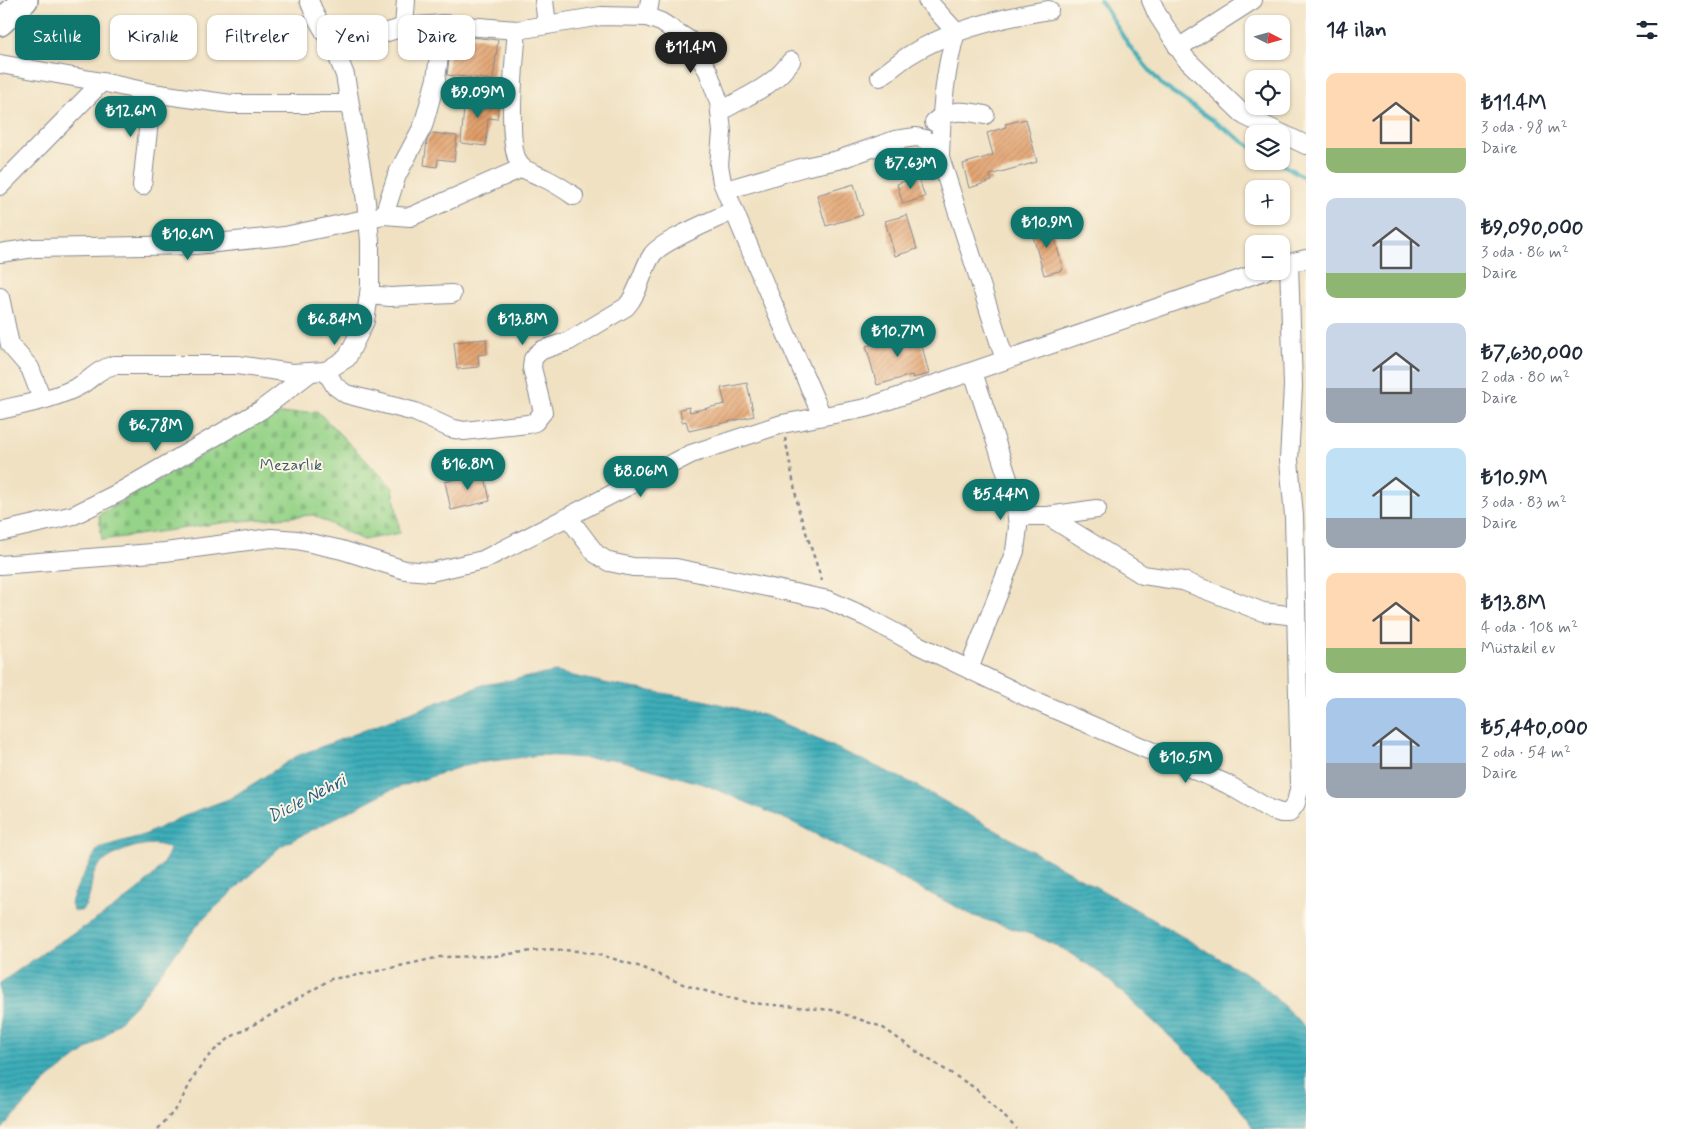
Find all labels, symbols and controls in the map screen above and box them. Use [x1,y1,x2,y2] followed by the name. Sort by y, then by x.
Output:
[15,15,100,60] chip: Satılık
[110,15,197,60] chip: Kiralık
[207,15,307,60] chip: Filtreler
[317,15,388,60] chip: Yeni
[398,15,475,60] chip: Daire
[1245,15,1290,60] north arrow
[1245,15,1290,280] map controls
[1326,16,1387,44] text: 14 ilan
[1633,16,1661,44] icon: filters
[650,32,732,74] pin: ₺11.4M
[666,37,716,58] text: ₺11.4M
[1245,70,1290,115] button: locate
[437,76,519,119] pin: ₺9.09M
[452,82,504,103] text: ₺9.09M
[1481,89,1546,117] text: ₺11.4M
[1366,93,1426,153] icon: home
[90,96,172,138] pin: ₺12.6M
[106,101,156,122] text: ₺12.6M
[1481,117,1568,138] text: 3 oda · 98 m²
[1245,125,1290,170] button: layers
[1481,138,1517,159] text: Daire
[870,148,952,190] pin: ₺7.63M
[885,153,937,174] text: ₺7.63M
[1245,180,1290,225] button: +
[1006,206,1088,249] pin: ₺10.9M
[1022,212,1072,233] text: ₺10.9M
[1481,214,1584,242] text: ₺9,090,000
[147,218,229,261] pin: ₺10.6M
[1366,218,1426,278] icon: home
[162,224,214,245] text: ₺10.6M
[1245,235,1290,280] button: −
[1481,242,1569,263] text: 3 oda · 86 m²
[1481,263,1517,284] text: Daire
[294,304,376,346] pin: ₺6.84M
[482,304,564,346] pin: ₺13.8M
[308,309,362,330] text: ₺6.84M
[498,309,548,330] text: ₺13.8M
[857,316,939,358] pin: ₺10.7M
[872,321,924,342] text: ₺10.7M
[1481,339,1583,367] text: ₺7,630,000
[1366,343,1426,403] icon: home
[1481,367,1570,388] text: 2 oda · 80 m²
[1481,388,1517,409] text: Daire
[115,410,197,452] pin: ₺6.78M
[129,415,183,436] text: ₺6.78M
[427,448,509,491] pin: ₺16.8M
[442,454,494,475] text: ₺16.8M
[260,455,322,476] park label: Mezarlık
[600,456,682,498] pin: ₺8.06M
[614,461,668,482] text: ₺8.06M
[1481,464,1548,492] text: ₺10.9M
[1366,468,1426,528] icon: home
[960,478,1042,521] pin: ₺5.44M
[973,484,1029,505] text: ₺5.44M
[1481,492,1567,513] text: 3 oda · 83 m²
[1481,513,1517,534] text: Daire
[1481,589,1546,617] text: ₺13.8M
[1366,593,1426,653] icon: home
[1481,617,1578,638] text: 4 oda · 108 m²
[1481,638,1555,659] text: Müstakil ev
[1481,714,1588,742] text: ₺5,440,000
[1366,718,1426,778] icon: home
[1145,742,1227,784] pin: ₺10.5M
[1481,742,1571,763] text: 2 oda · 54 m²
[1160,747,1212,768] text: ₺10.5M
[1481,763,1517,784] text: Daire
[263,768,351,829] water label: Dicle Nehri

